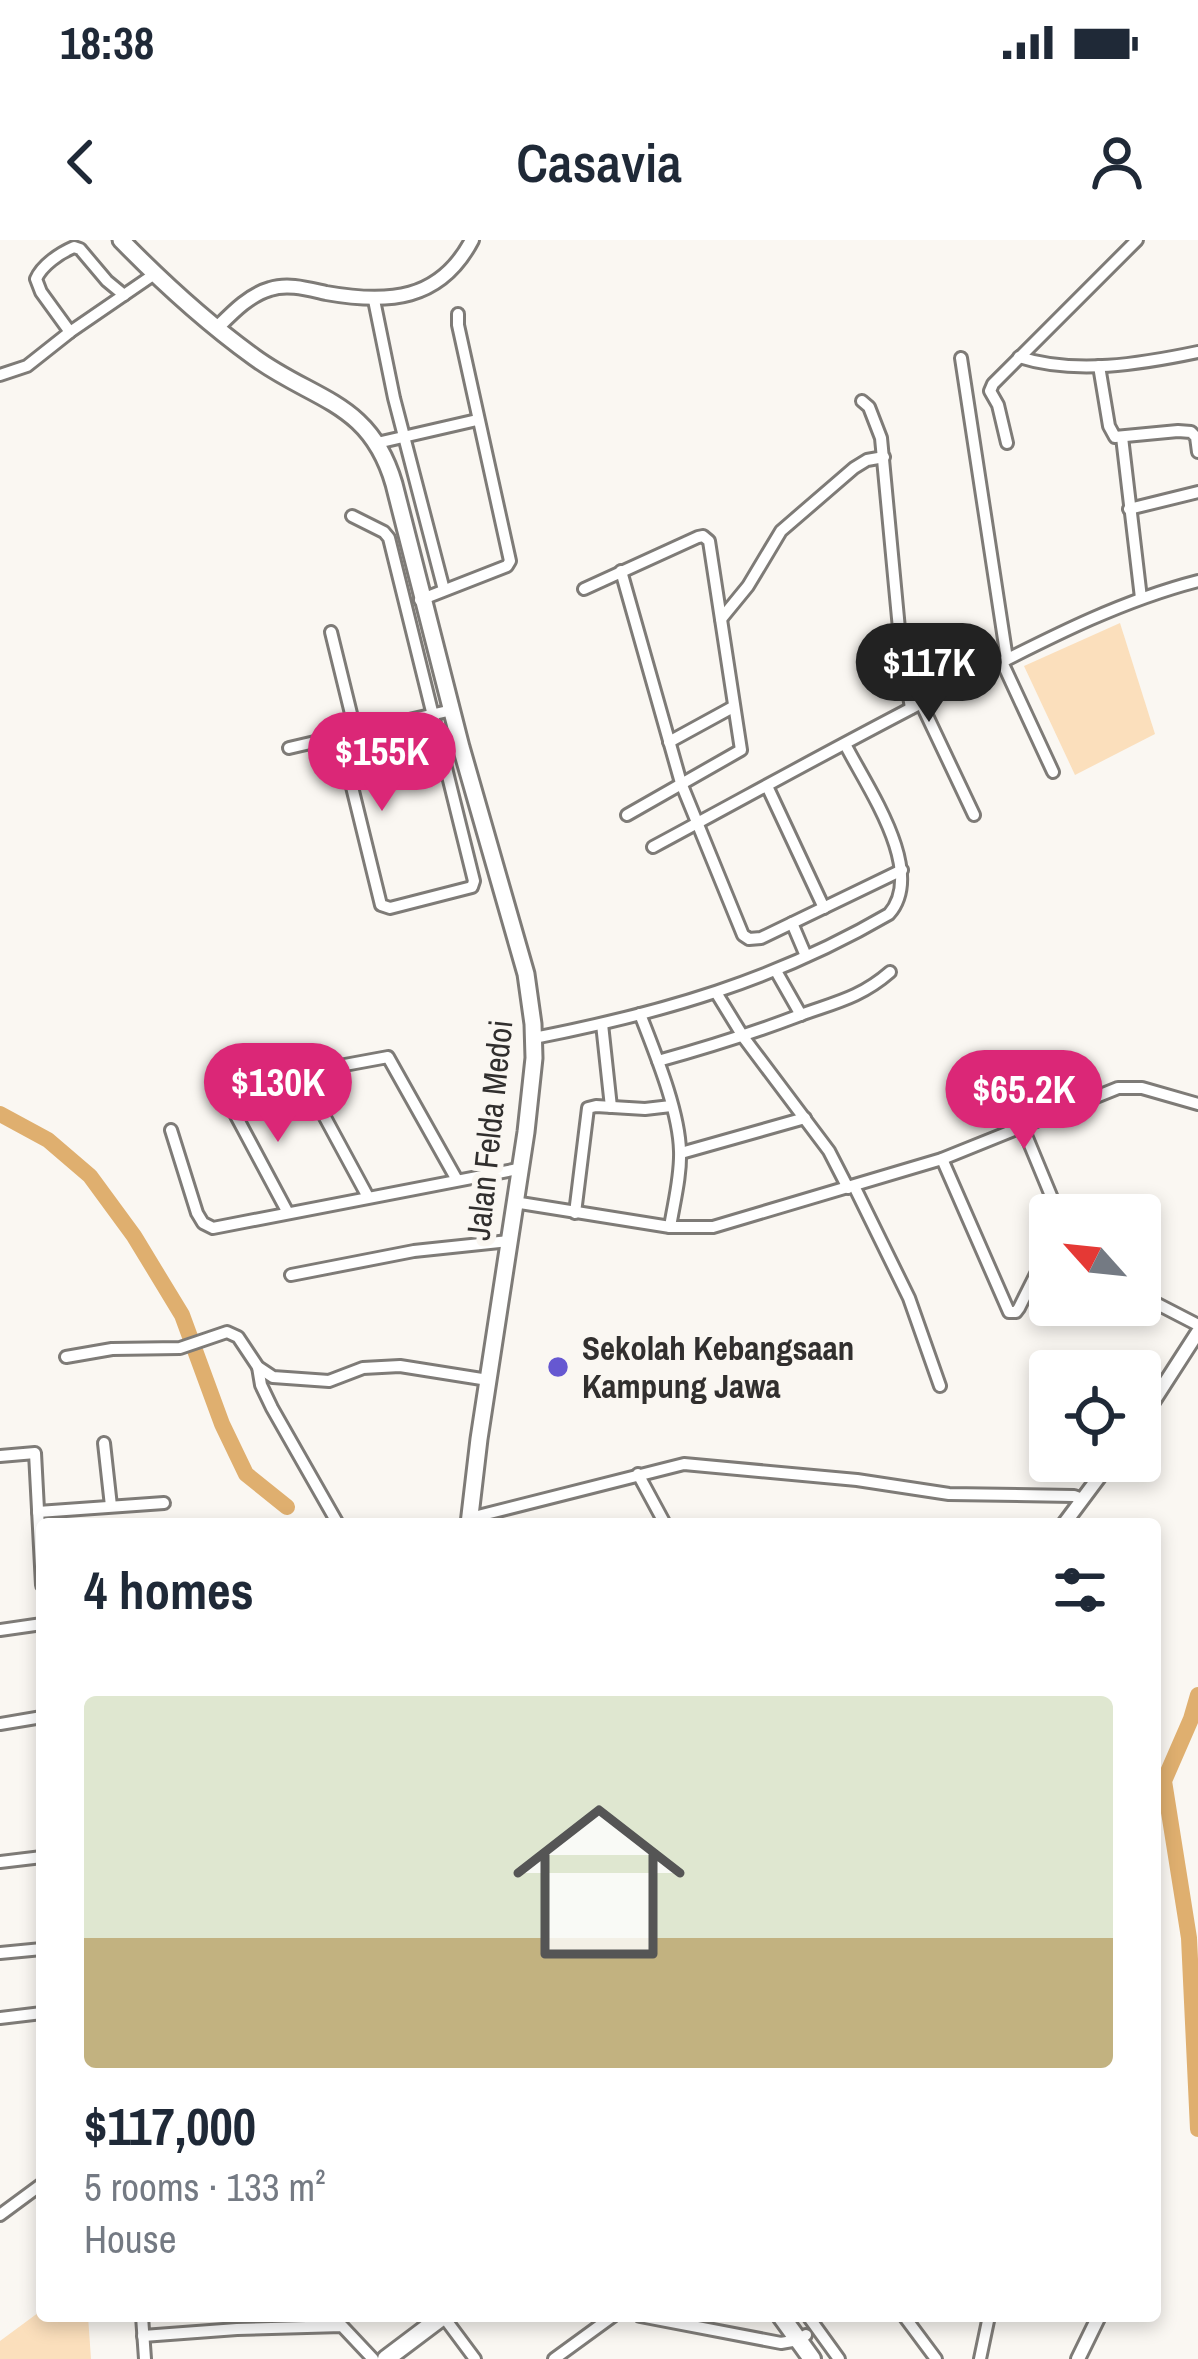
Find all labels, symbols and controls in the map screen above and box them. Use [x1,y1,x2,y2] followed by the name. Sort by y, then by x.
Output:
[60,12,154,73] text: 18:38
[516,126,682,199] text: Casavia
[48,129,114,195] icon: back
[1084,129,1150,195] icon: person
[845,623,1013,725] pin: $117K
[883,636,975,688] text: $117K
[298,712,466,814] pin: $155K
[335,725,429,777] text: $155K
[456,1018,522,1242] street label: Jalan Felda Medoi
[194,1043,362,1145] pin: $130K
[926,1050,1122,1152] pin: $65.2K
[231,1056,325,1108] text: $130K
[972,1063,1076,1115] text: $65.2K
[1029,1194,1161,1326] north arrow
[1029,1194,1161,1482] map controls
[582,1326,854,1408] place label: Sekolah Kebangsaan Kampung Jawa
[1029,1350,1161,1482] button: locate
[545,1354,571,1380] marker: Sekolah Kebangsaan Kampung Jawa
[84,1556,254,1625] text: 4 homes
[1047,1557,1113,1623] icon: filters
[491,1774,707,1990] icon: home
[84,2092,256,2161] text: $117,000
[84,2161,326,2213] text: 5 rooms · 133 m²
[84,2213,176,2265] text: House

